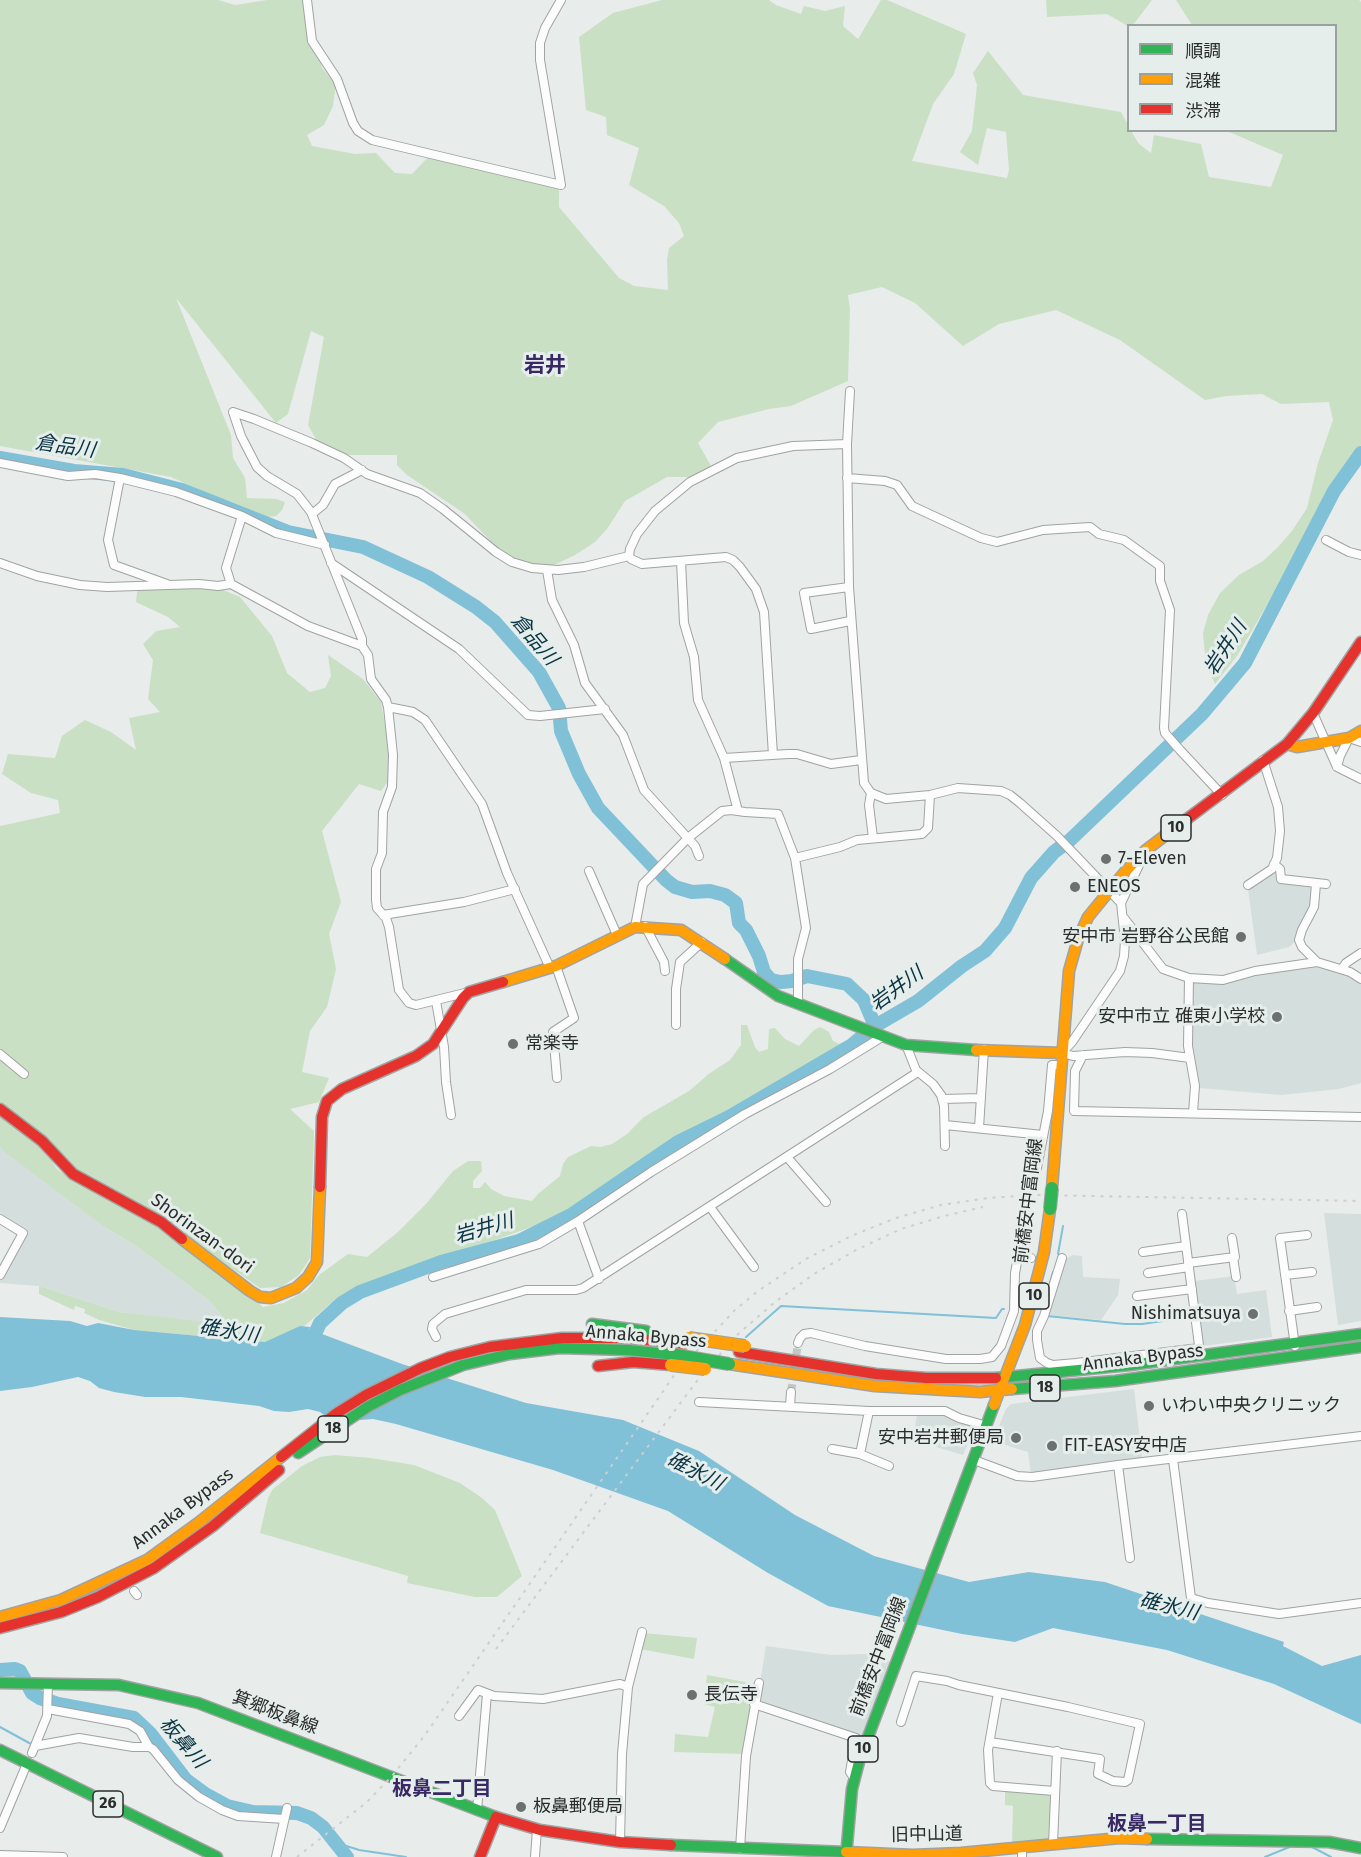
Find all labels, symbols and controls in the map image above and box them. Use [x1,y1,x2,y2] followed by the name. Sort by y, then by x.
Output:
[1127,24,1337,132] legend
[1185,40,1221,62] text: 順調
[1185,70,1221,92] text: 混雑
[1185,100,1221,122] text: 渋滞
[524,353,566,379] district label: 岩井
[34,431,96,463] water label: 倉品川
[506,609,562,671] water label: 倉品川
[1200,616,1252,680] water label: 岩井川
[1161,815,1191,841] road number: 10
[1118,848,1187,870] place label: 7-Eleven
[1099,852,1113,866] marker: 7-Eleven
[1087,876,1141,898] place label: ENEOS
[1068,880,1082,894] marker: ENEOS
[1062,926,1229,948] place label: 安中市 岩野谷公民館
[1234,930,1248,944] marker: 安中市 岩野谷公民館
[866,962,928,1016] water label: 岩井川
[1098,1006,1265,1028] place label: 安中市立 碓東小学校
[1270,1010,1284,1024] marker: 安中市立 碓東小学校
[525,1033,579,1055] place label: 常楽寺
[506,1037,520,1051] marker: 常楽寺
[1011,1137,1047,1265] street label: 前橋安中富岡線
[146,1189,258,1279] street label: Shorinzan-dori
[452,1209,516,1249] water label: 岩井川
[1019,1283,1049,1309] road number: 10
[1131,1303,1241,1325] place label: Nishimatsuya
[1246,1307,1260,1321] marker: Nishimatsuya
[197,1315,261,1349] water label: 碓氷川
[585,1321,707,1353] street label: Annaka Bypass
[1082,1340,1204,1376] street label: Annaka Bypass
[1030,1375,1060,1401] road number: 18
[1161,1395,1341,1417] place label: いわい中央クリニック
[1142,1399,1156,1413] marker: いわい中央クリニック
[318,1416,348,1442] road number: 18
[878,1427,1004,1449] place label: 安中岩井郵便局
[1009,1431,1023,1445] marker: 安中岩井郵便局
[1064,1435,1187,1457] place label: FIT-EASY安中店
[1045,1439,1059,1453] marker: FIT-EASY安中店
[663,1448,727,1496] water label: 碓氷川
[128,1464,238,1554] street label: Annaka Bypass
[1137,1588,1201,1626] water label: 碓氷川
[846,1594,912,1720] street label: 前橋安中富岡線
[704,1684,758,1706] place label: 長伝寺
[229,1687,321,1739] street label: 箕郷板鼻線
[685,1688,699,1702] marker: 長伝寺
[154,1712,212,1774] water label: 板鼻川
[848,1736,878,1762] road number: 10
[392,1777,492,1801] district label: 板鼻二丁目
[93,1791,123,1817] road number: 26
[533,1796,623,1818] place label: 板鼻郵便局
[514,1800,528,1814] marker: 板鼻郵便局
[1107,1812,1207,1836] district label: 板鼻一丁目
[891,1824,963,1846] street label: 旧中山道

